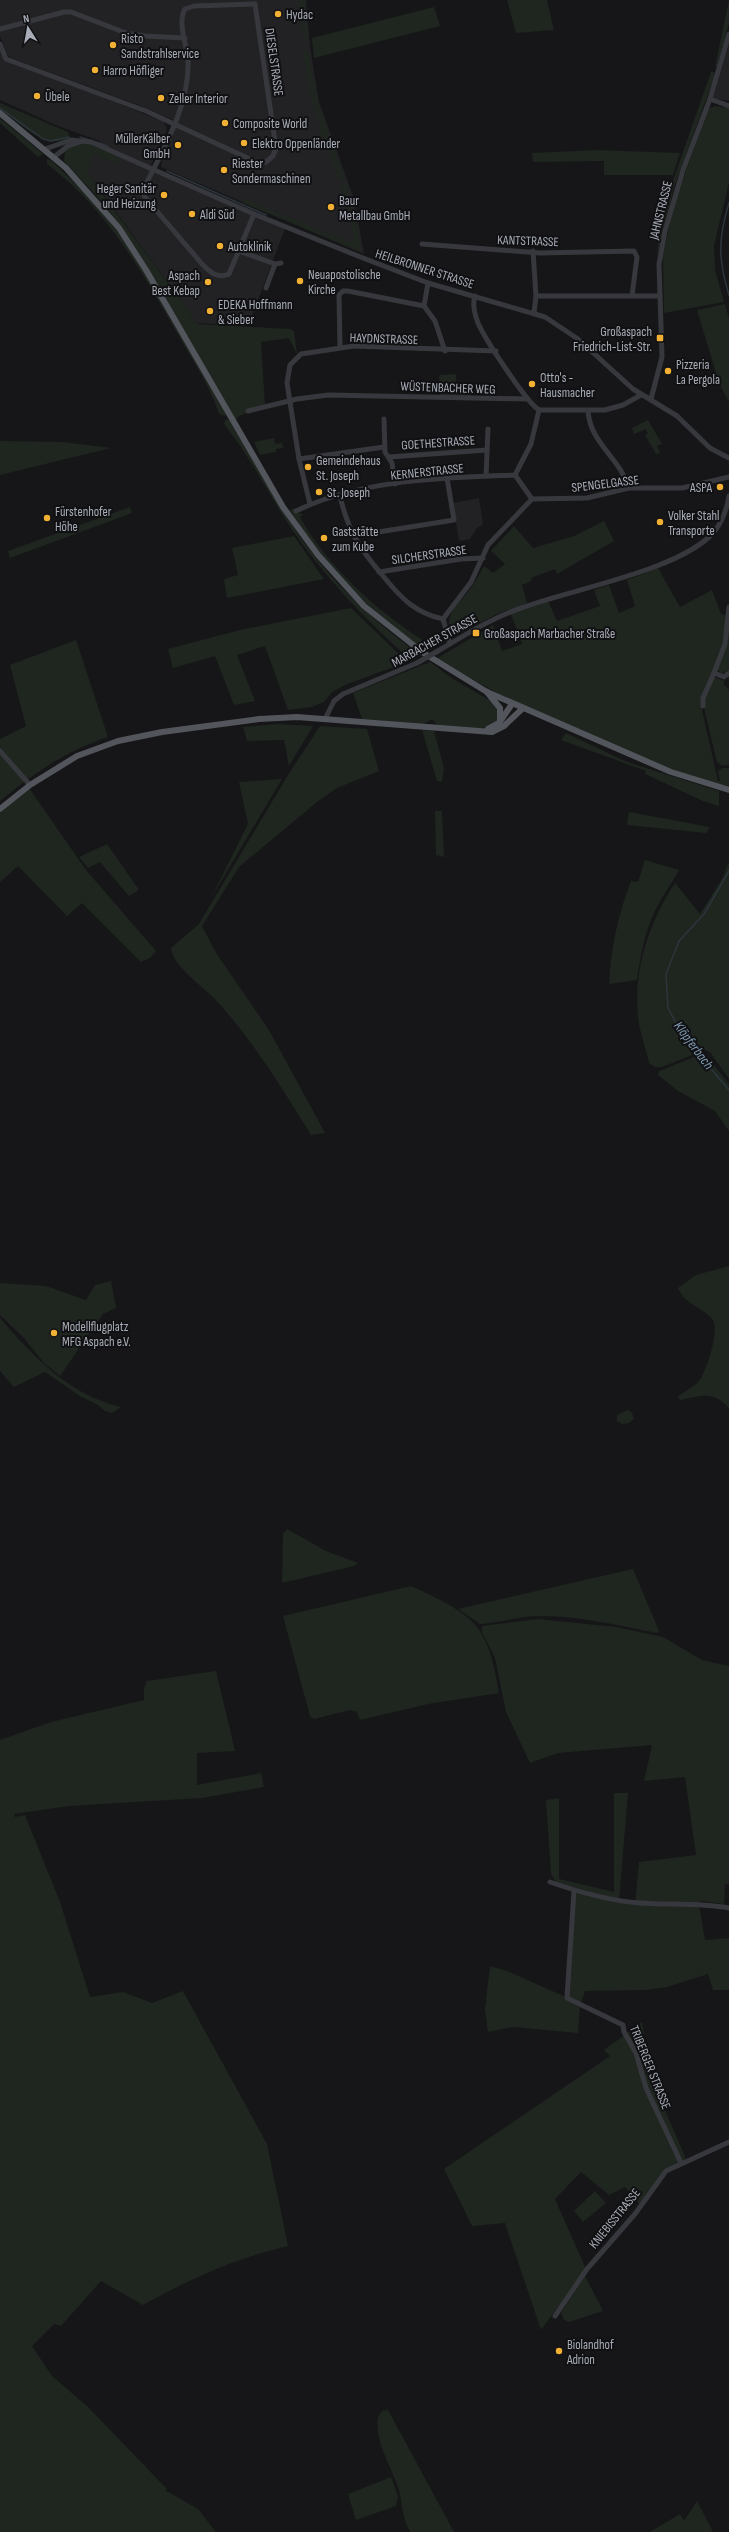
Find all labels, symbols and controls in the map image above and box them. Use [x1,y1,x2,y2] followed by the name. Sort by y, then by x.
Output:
[286,7,313,23] place label: Hydac
[8,8,48,48] north arrow
[273,9,283,19] marker: Hydac
[22,12,30,26] text: N
[261,27,287,97] street label: DIESELSTRASSE
[121,31,199,62] place label: Risto Sandstrahlservice
[108,40,118,50] marker: Risto Sandstrahlservice
[103,63,164,79] place label: Harro Höfliger
[90,65,100,75] marker: Harro Höfliger
[45,88,70,105] place label: Übele
[32,91,42,101] marker: Übele
[169,91,228,107] place label: Zeller Interior
[156,93,166,103] marker: Zeller Interior
[233,116,307,132] place label: Composite World
[220,118,230,128] marker: Composite World
[115,131,170,162] place label: MüllerKälber GmbH
[252,136,341,152] place label: Elektro Oppenländer
[239,138,249,148] marker: Elektro Oppenländer
[173,140,183,150] marker: MüllerKälber GmbH
[232,156,310,187] place label: Riester Sondermaschinen
[219,165,229,175] marker: Riester Sondermaschinen
[646,179,676,242] street label: JAHNSTRASSE
[97,181,156,212] place label: Heger Sanitär und Heizung
[159,190,169,200] marker: Heger Sanitär und Heizung
[339,193,410,224] place label: Baur Metallbau GmbH
[326,202,336,212] marker: Baur Metallbau GmbH
[199,207,234,223] place label: Aldi Süd
[187,209,197,219] marker: Aldi Süd
[497,232,559,250] street label: KANTSTRASSE
[227,239,271,255] place label: Autoklinik
[215,241,225,251] marker: Autoklinik
[373,245,476,292] street label: HEILBRONNER STRASSE
[308,267,381,298] place label: Neuapostolische Kirche
[152,268,200,299] place label: Aspach Best Kebap
[295,276,305,286] marker: Neuapostolische Kirche
[203,277,213,287] marker: Aspach Best Kebap
[218,297,293,328] place label: EDEKA Hoffmann & Sieber
[205,306,215,316] marker: EDEKA Hoffmann & Sieber
[573,324,652,355] place label: Großaspach Friedrich-List-Str.
[349,330,419,348] street label: HAYDNSTRASSE
[655,333,665,343] marker: Großaspach Friedrich-List-Str.
[676,357,720,388] place label: Pizzeria La Pergola
[663,366,673,376] marker: Pizzeria La Pergola
[540,370,595,401] place label: Otto's - Hausmacher
[400,377,496,398] street label: WÜSTENBACHER WEG
[527,379,537,389] marker: Otto's - Hausmacher
[401,432,476,454] street label: GOETHESTRASSE
[316,453,381,484] place label: Gemeindehaus St. Joseph
[390,460,465,484] street label: KERNERSTRASSE
[303,462,313,472] marker: Gemeindehaus St. Joseph
[570,472,640,496] street label: SPENGELGASSE
[689,480,712,496] place label: ASPA
[715,482,725,492] marker: ASPA
[327,485,370,501] place label: St. Joseph
[314,487,324,497] marker: St. Joseph
[55,504,112,535] place label: Fürstenhofer Höhe
[668,508,720,539] place label: Volker Stahl Transporte
[42,513,52,523] marker: Fürstenhofer Höhe
[655,517,665,527] marker: Volker Stahl Transporte
[332,524,379,555] place label: Gaststätte zum Kube
[319,533,329,543] marker: Gaststätte zum Kube
[391,542,468,568] street label: SILCHERSTRASSE
[389,611,480,671] street label: MARBACHER STRASSE
[484,626,615,642] place label: Großaspach Marbacher Straße
[471,628,481,638] marker: Großaspach Marbacher Straße
[670,1018,717,1073] water label: Klöpferbach
[62,1319,131,1350] place label: Modellflugplatz MFG Aspach e.V.
[49,1328,59,1338] marker: Modellflugplatz MFG Aspach e.V.
[626,2023,674,2112] street label: TRIBERGER STRASSE
[586,2185,644,2252] street label: KNIEBISSTRASSE
[566,2337,614,2368] place label: Biolandhof Adrion
[554,2346,564,2356] marker: Biolandhof Adrion

